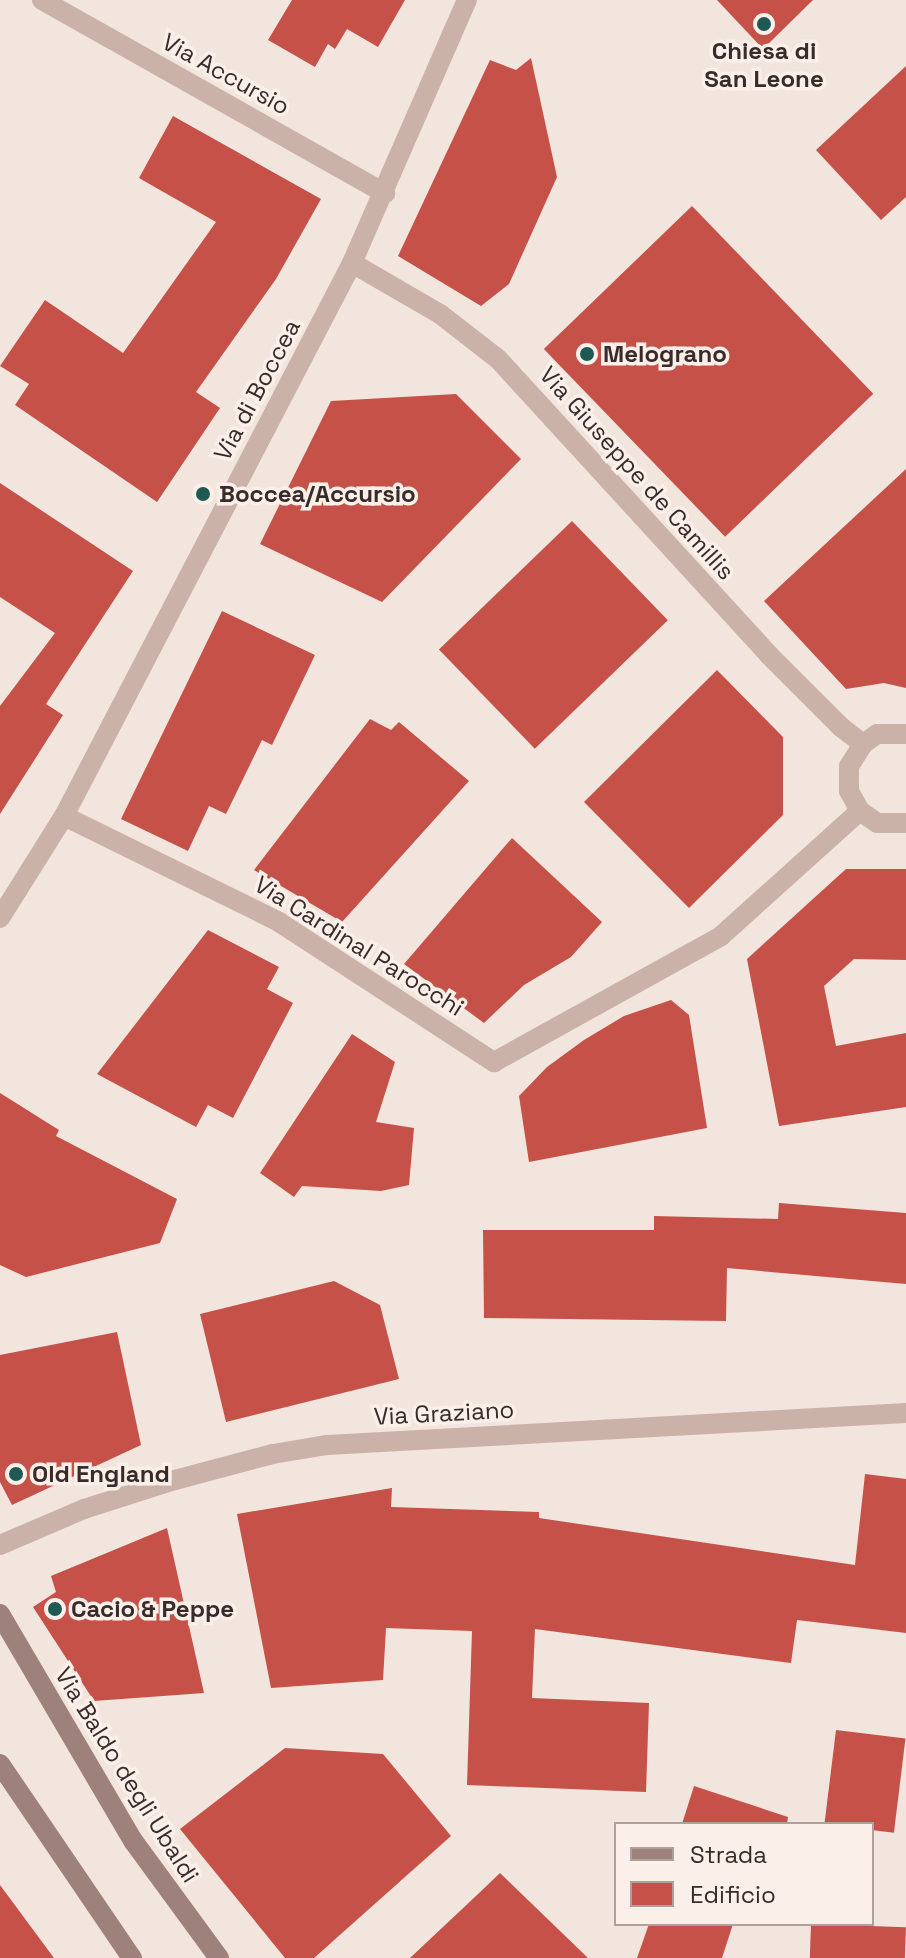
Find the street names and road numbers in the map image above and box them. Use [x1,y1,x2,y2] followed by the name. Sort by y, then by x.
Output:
[157,27,295,121] street label: Via Accursio
[208,315,306,465] street label: Via di Boccea
[534,360,740,586] street label: Via Giuseppe de Camillis
[249,870,469,1022] street label: Via Cardinal Parocchi
[373,1395,515,1431] street label: Via Graziano
[49,1662,205,1888] street label: Via Baldo degli Ubaldi

